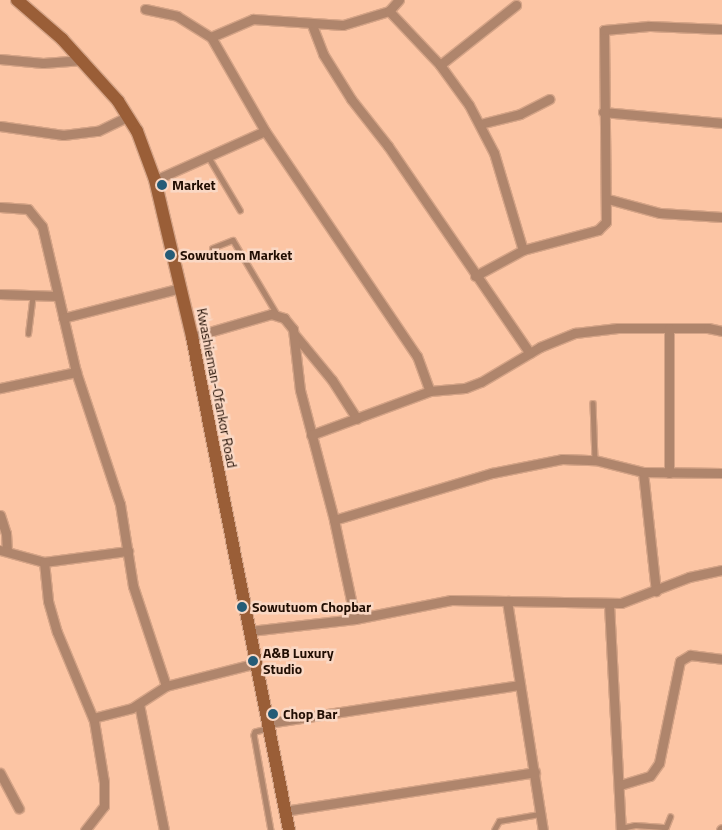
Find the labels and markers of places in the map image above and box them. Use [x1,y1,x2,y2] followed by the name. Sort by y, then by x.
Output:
[172,177,216,193] place label: Market
[156,179,168,191] marker: Market
[180,247,292,263] place label: Sowutuom Market
[164,249,176,261] marker: Sowutuom Market
[252,599,371,615] place label: Sowutuom Chopbar
[236,601,248,613] marker: Sowutuom Chopbar
[263,645,334,678] place label: A&B Luxury Studio
[247,655,259,667] marker: A&B Luxury Studio
[283,706,337,722] place label: Chop Bar
[267,708,279,720] marker: Chop Bar

